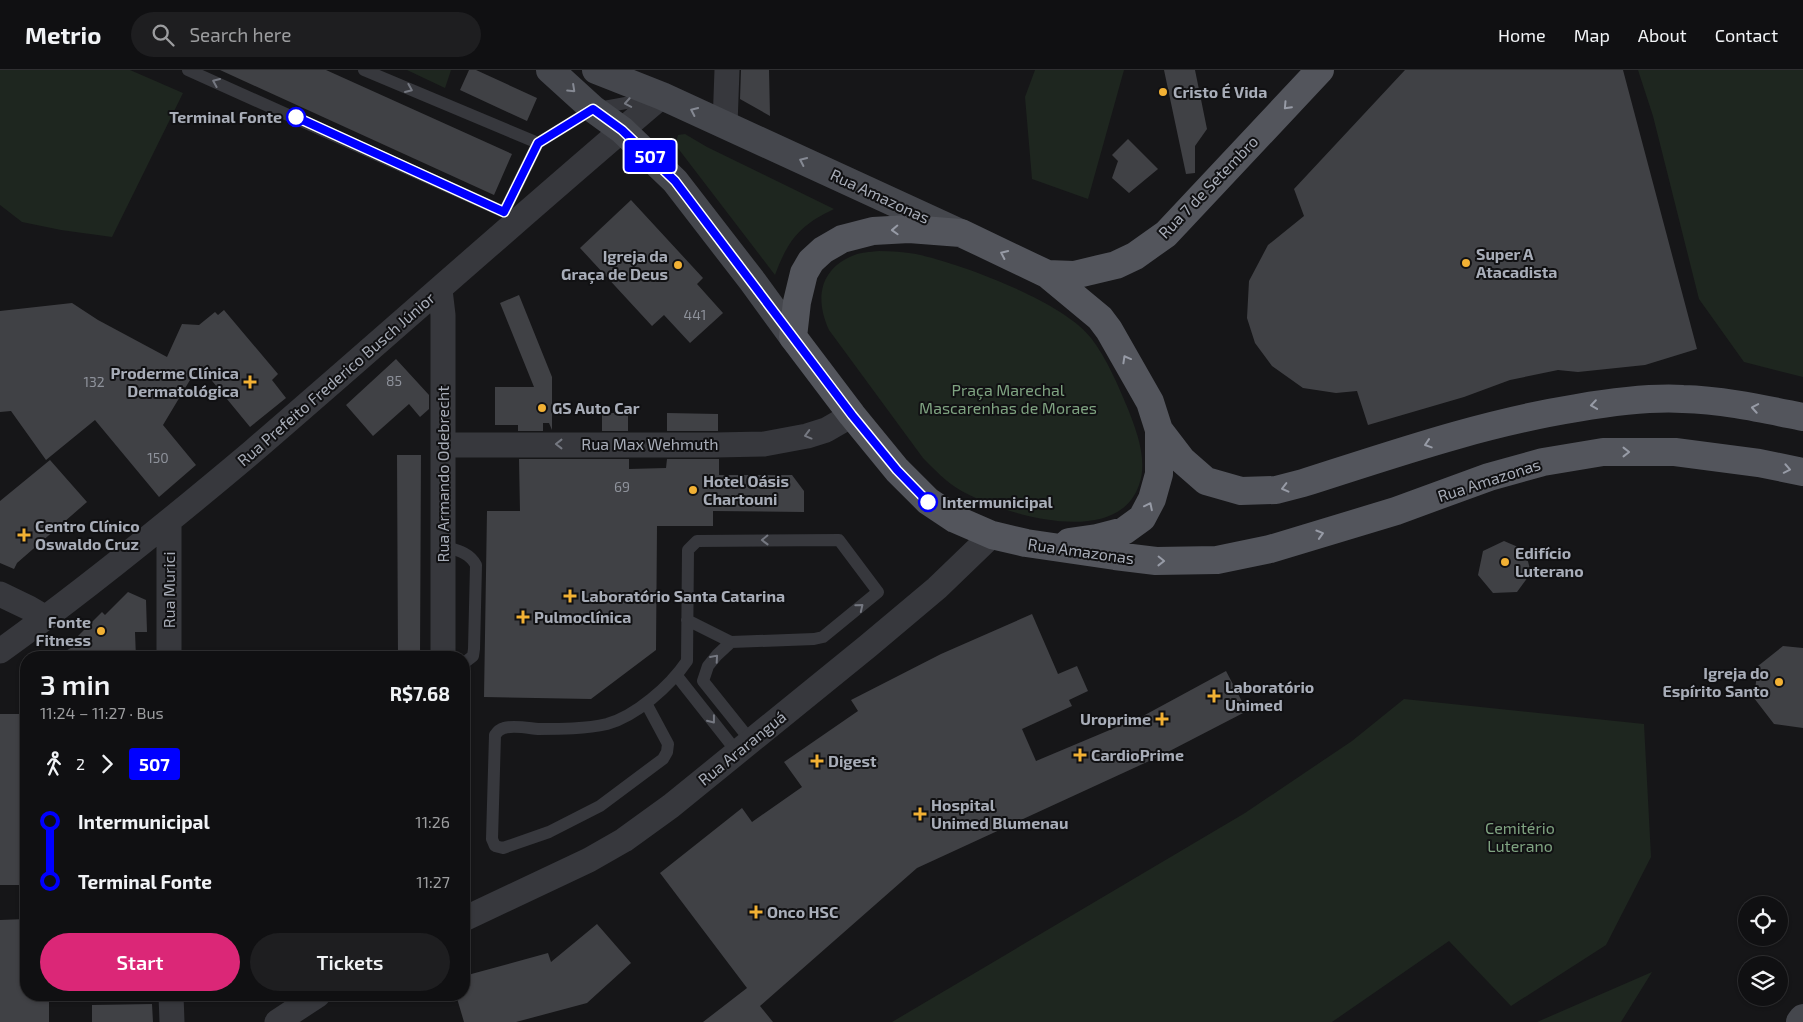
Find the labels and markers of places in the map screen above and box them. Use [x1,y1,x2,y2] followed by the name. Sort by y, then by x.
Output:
[1173,82,1267,101] place label: Cristo É Vida
[1157,86,1169,98] marker: Cristo É Vida
[169,107,282,126] place label: Terminal Fonte
[286,107,306,127] marker: Terminal Fonte
[1476,244,1557,281] place label: Super A Atacadista
[561,246,668,285] place label: Igreja da Graça de Deus
[1460,257,1472,269] marker: Super A Atacadista
[672,259,684,271] marker: Igreja da Graça de Deus
[111,363,239,400] place label: Proderme Clínica Dermatológica
[243,375,257,389] marker: Proderme Clínica Dermatológica
[552,398,640,417] place label: GS Auto Car
[536,402,548,414] marker: GS Auto Car
[703,471,789,508] place label: Hotel Oásis Chartouni
[687,484,699,496] marker: Hotel Oásis Chartouni
[918,492,938,512] marker: Intermunicipal
[942,492,1054,511] place label: Intermunicipal
[35,516,140,553] place label: Centro Clínico Oswaldo Cruz
[17,528,31,542] marker: Centro Clínico Oswaldo Cruz
[1515,543,1584,580] place label: Edifício Luterano
[1499,556,1511,568] marker: Edifício Luterano
[581,586,785,605] place label: Laboratório Santa Catarina
[563,589,577,603] marker: Laboratório Santa Catarina
[534,607,631,626] place label: Pulmoclínica
[516,610,530,624] marker: Pulmoclínica
[35,612,91,649] place label: Fonte Fitness
[95,625,107,637] marker: Fonte Fitness
[1662,663,1769,700] place label: Igreja do Espírito Santo
[1773,676,1785,688] marker: Igreja do Espírito Santo
[1225,677,1314,714] place label: Laboratório Unimed
[1207,689,1221,703] marker: Laboratório Unimed
[1080,709,1151,728] place label: Uroprime
[1155,712,1169,726] marker: Uroprime
[1091,745,1184,764] place label: CardioPrime
[1073,748,1087,762] marker: CardioPrime
[828,751,877,770] place label: Digest
[810,754,824,768] marker: Digest
[931,795,1068,832] place label: Hospital Unimed Blumenau
[913,807,927,821] marker: Hospital Unimed Blumenau
[767,902,838,921] place label: Onco HSC
[749,905,763,919] marker: Onco HSC

